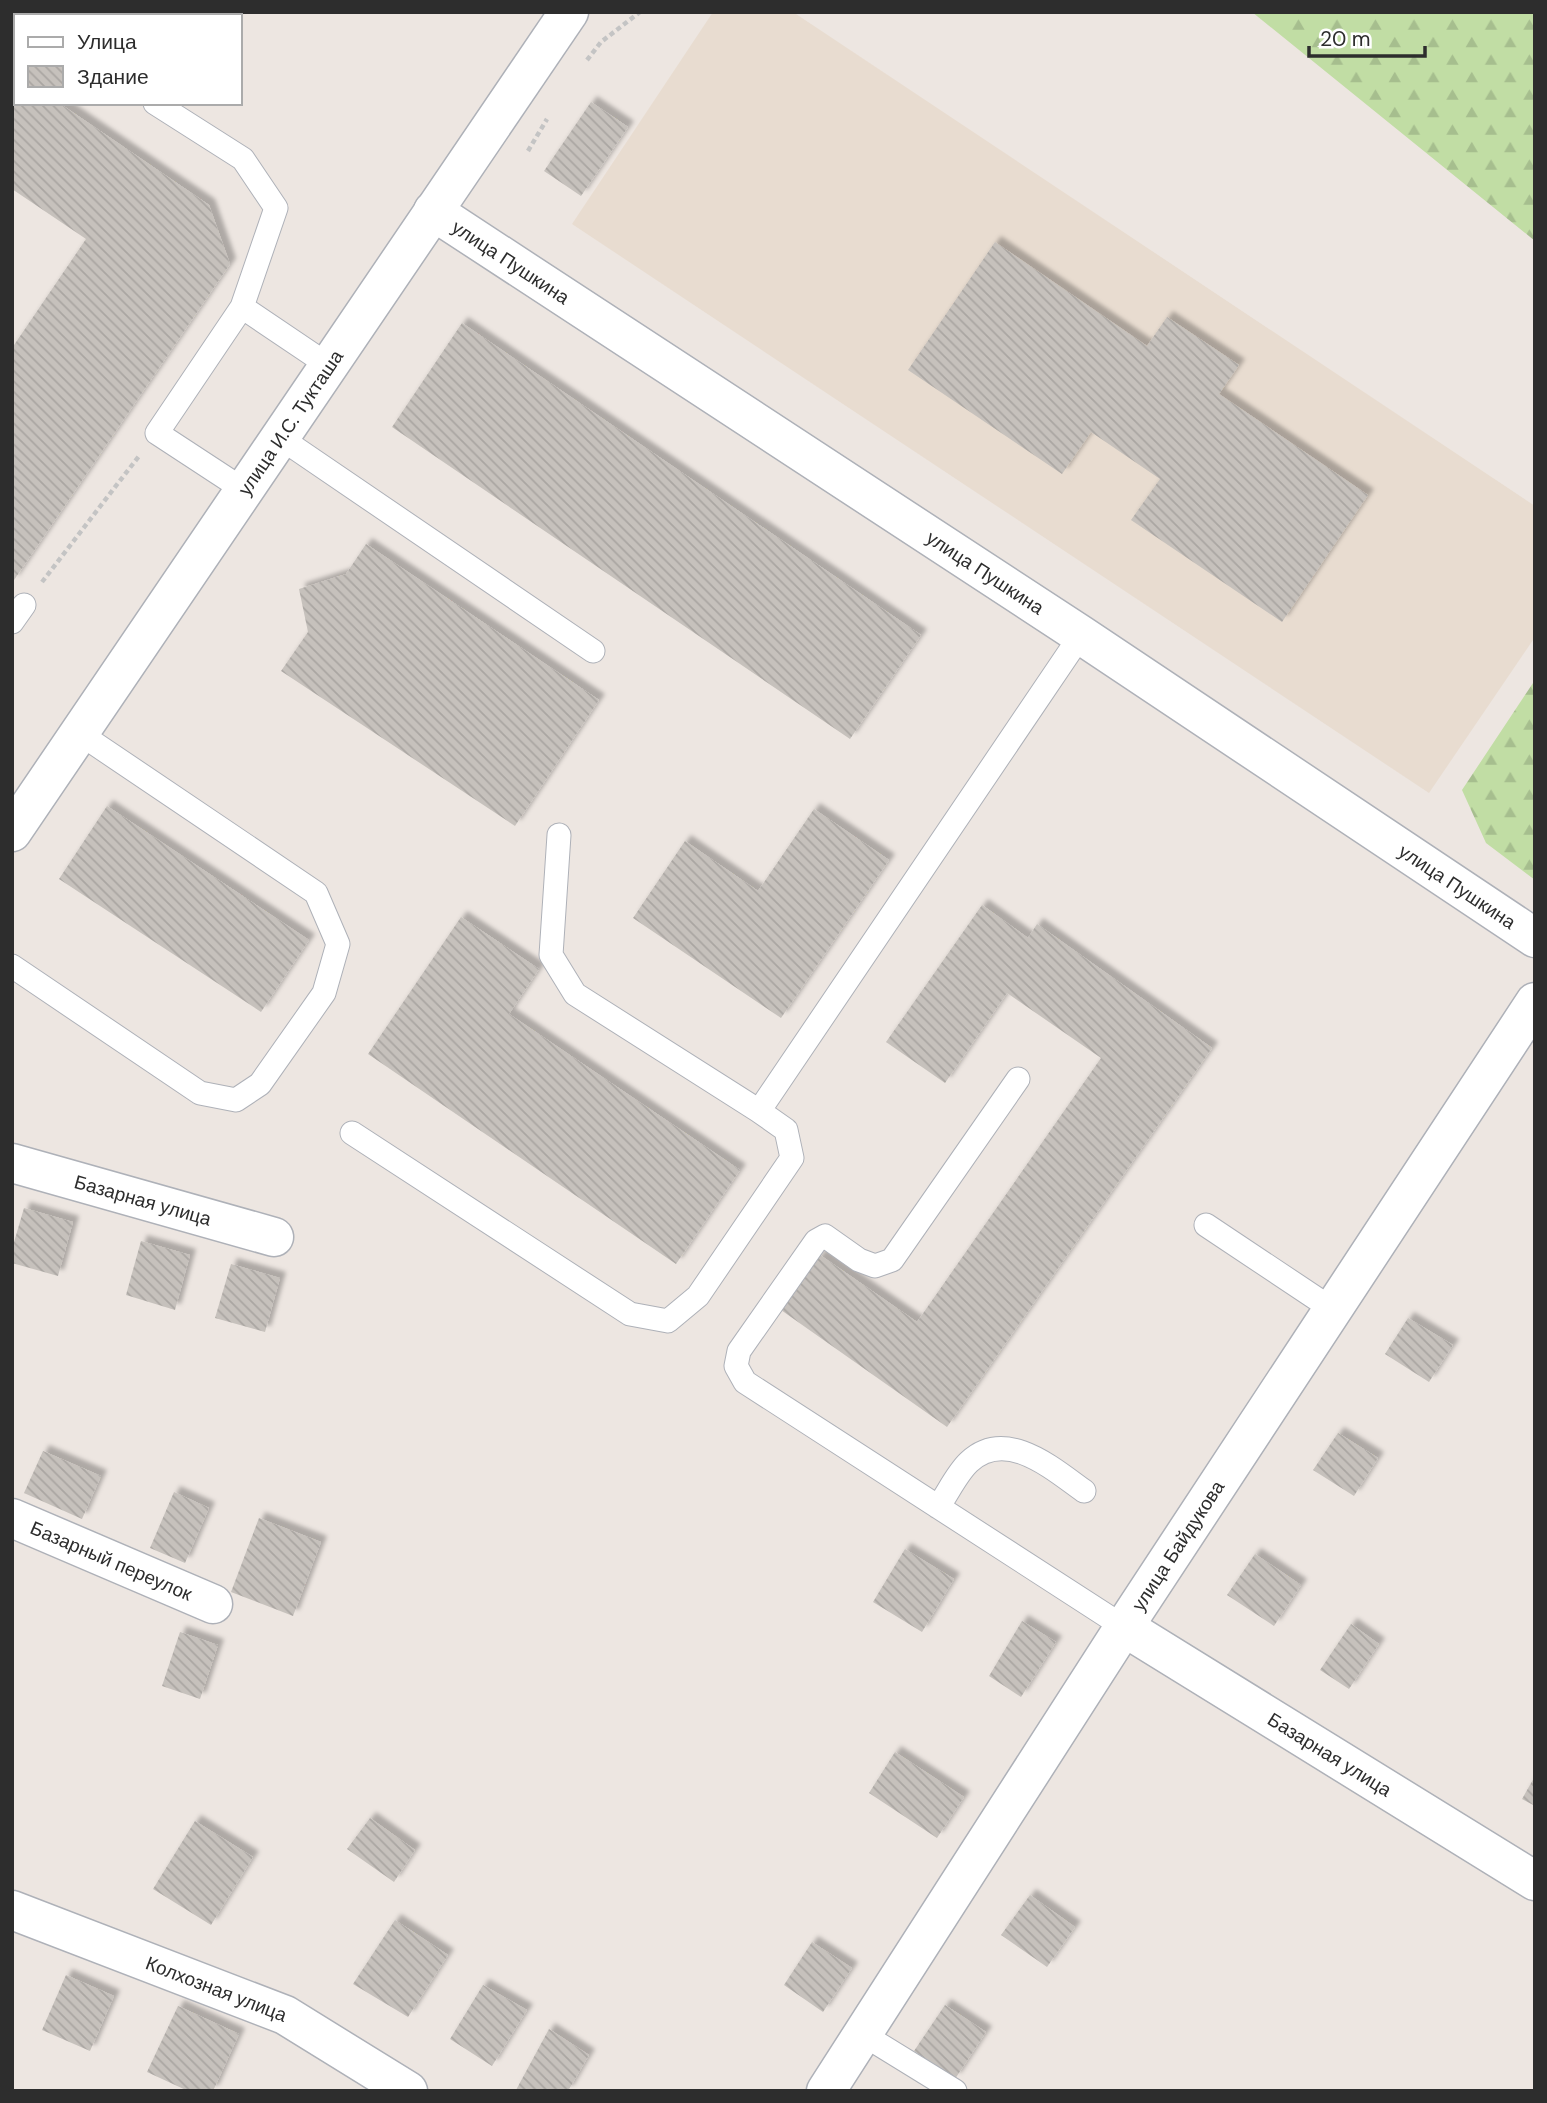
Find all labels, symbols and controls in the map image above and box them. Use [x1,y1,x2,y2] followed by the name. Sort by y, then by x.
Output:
[14,14,242,105] legend
[1309,14,1424,58] scale bar
[1320,25,1371,53] text: 20 m
[77,28,137,56] text: Улица
[77,63,149,91] text: Здание
[447,214,575,310] street label: улица Пушкина
[232,345,349,500] street label: улица И.С. Тукташа
[922,525,1049,620] street label: улица Пушкина
[1394,838,1521,935] street label: улица Пушкина
[71,1169,215,1231] street label: Базарная улица
[1126,1475,1230,1616] street label: улица Байдукова
[27,1515,197,1606] street label: Базарный переулок
[1263,1706,1397,1802] street label: Базарная улица
[142,1950,291,2027] street label: Колхозная улица

